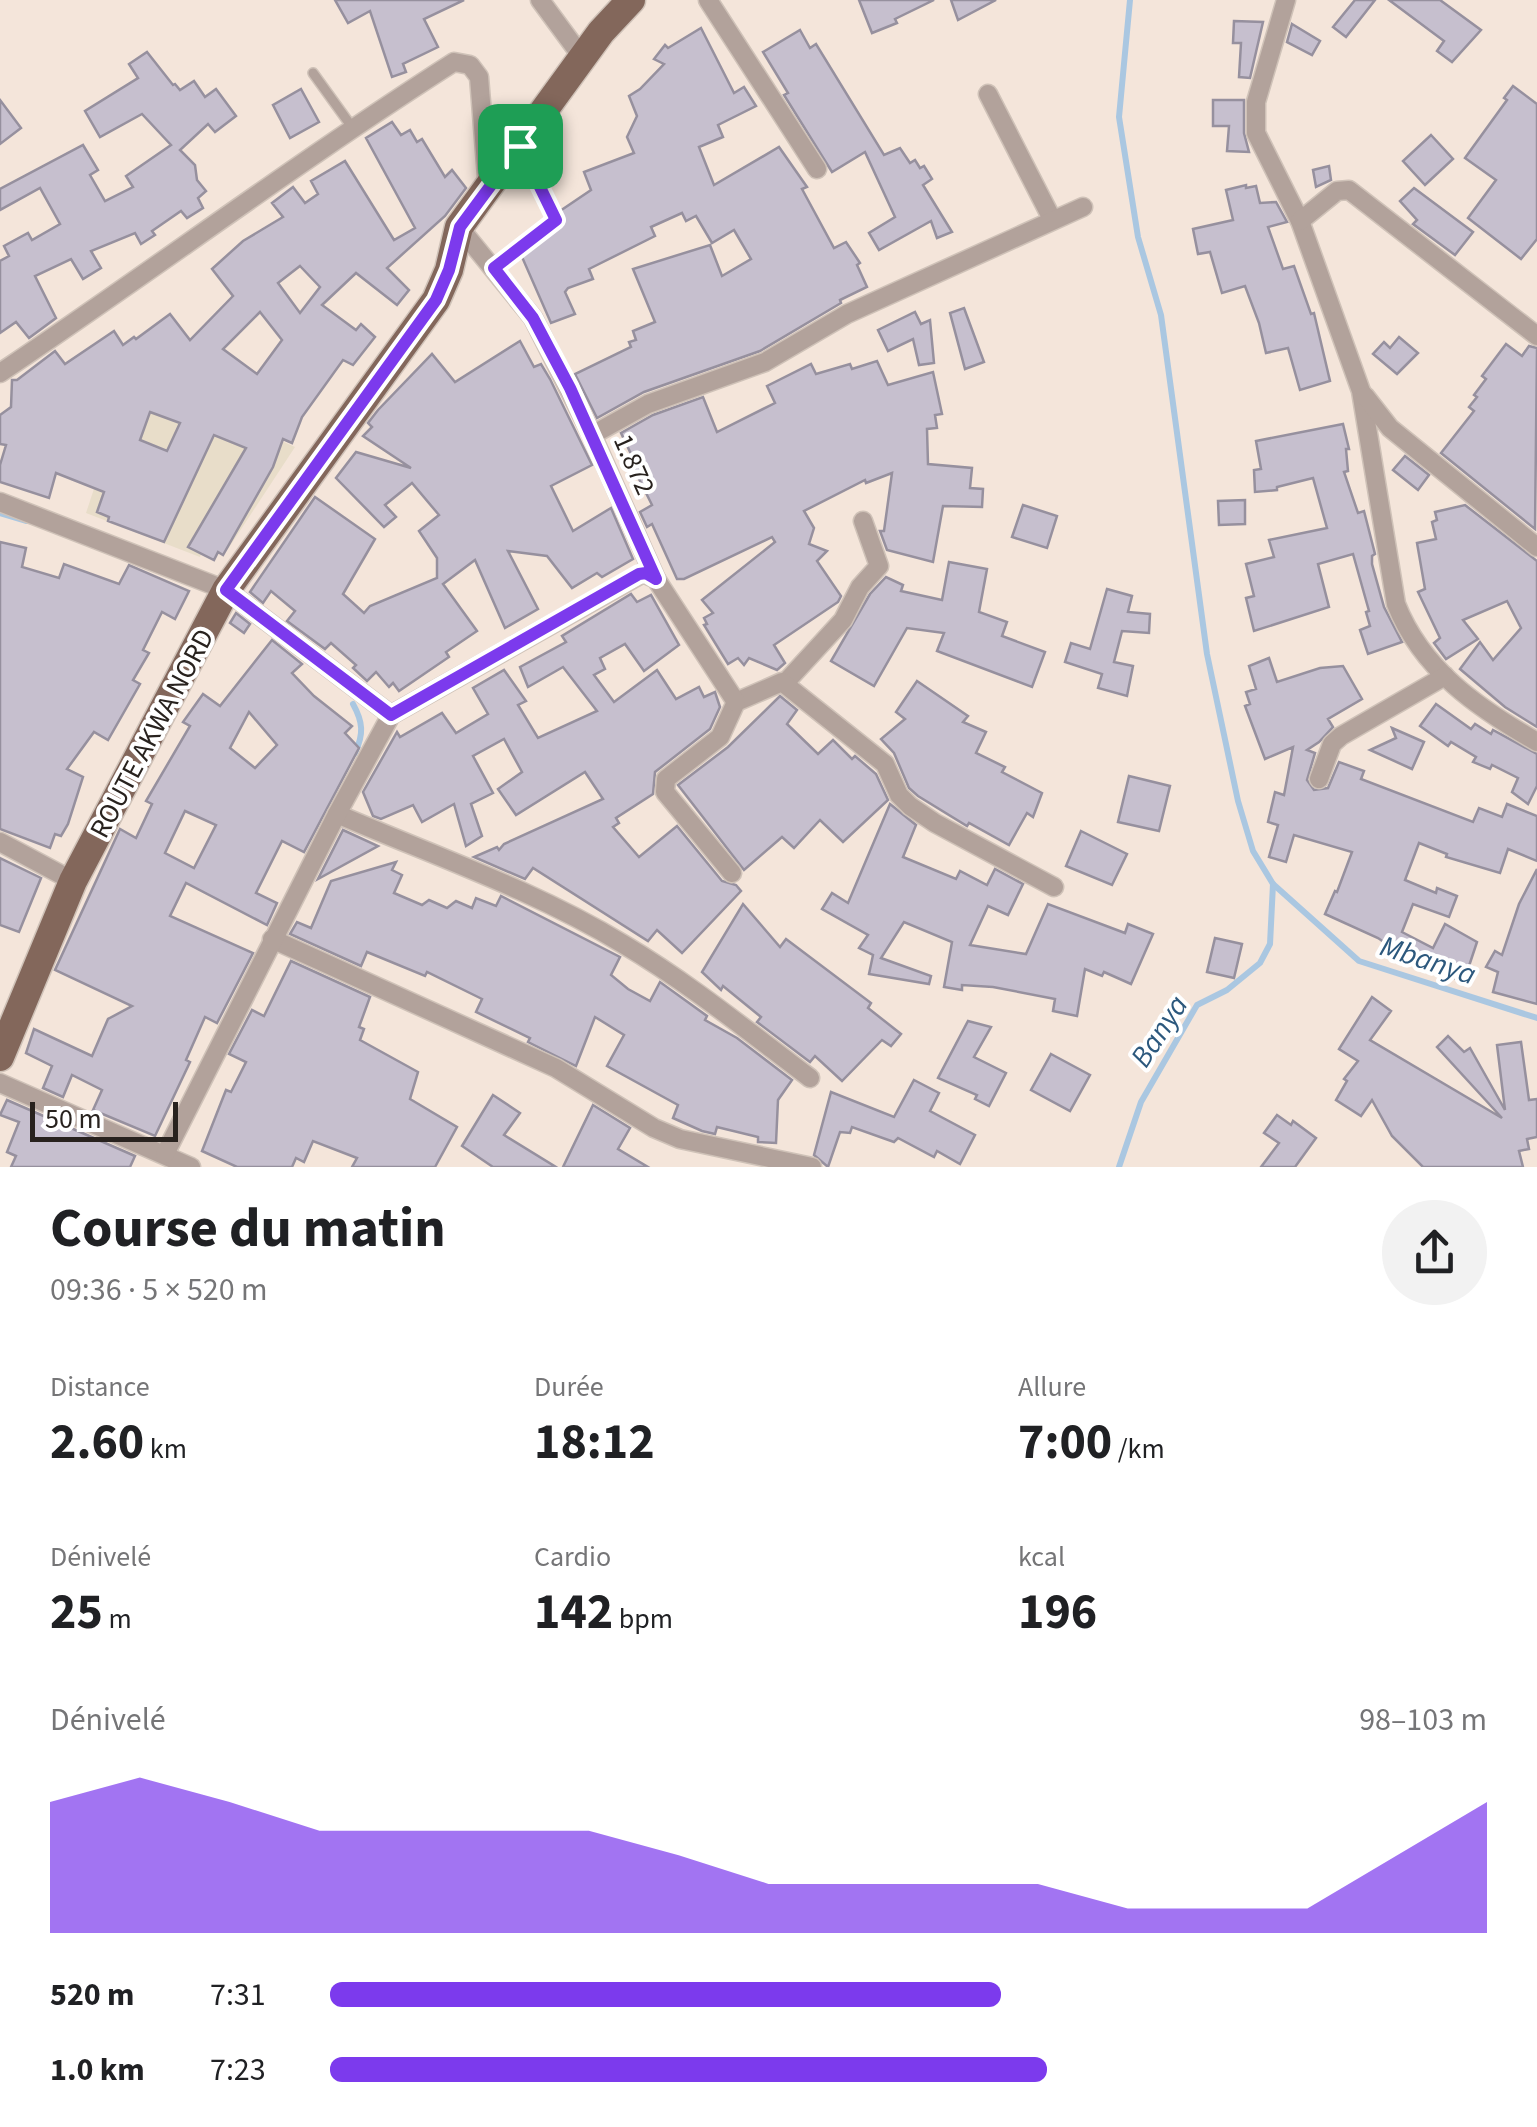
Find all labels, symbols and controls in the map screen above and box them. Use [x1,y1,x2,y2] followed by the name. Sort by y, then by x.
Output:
[478,104,563,189] pin
[493,119,548,174] icon: arrive
[603,428,665,501] street label: 1.872
[80,622,224,845] street label: ROUTE AKWA NORD
[1374,925,1481,996] water label: Mbanya
[1120,987,1199,1076] water label: Banya
[30,1097,178,1142] scale bar
[45,1099,102,1139] text: 50 m
[50,1190,446,1268] text: Course du matin
[1382,1200,1487,1305] button: share
[50,1267,268,1313] text: 09:36 · 5 × 520 m
[50,1367,150,1407] text: Distance
[534,1367,604,1407] text: Durée
[1018,1367,1086,1407] text: Allure
[50,1407,144,1478] text: 2.60
[534,1407,655,1478] text: 18:12
[1018,1407,1112,1478] text: 7:00
[144,1429,187,1469] text: km
[1112,1429,1165,1469] text: /km
[50,1537,151,1577] text: Dénivelé
[534,1537,611,1577] text: Cardio
[1018,1537,1065,1577] text: kcal
[50,1577,103,1648] text: 25
[534,1577,613,1648] text: 142
[1018,1577,1097,1648] text: 196
[103,1599,132,1639] text: m
[613,1599,673,1639] text: bpm
[50,1697,166,1743] text: Dénivelé
[1359,1697,1487,1743] text: 98–103 m
[50,1972,135,2018] text: 520 m
[210,1972,266,2018] text: 7:31
[50,2047,145,2093] text: 1.0 km
[210,2047,266,2093] text: 7:23

